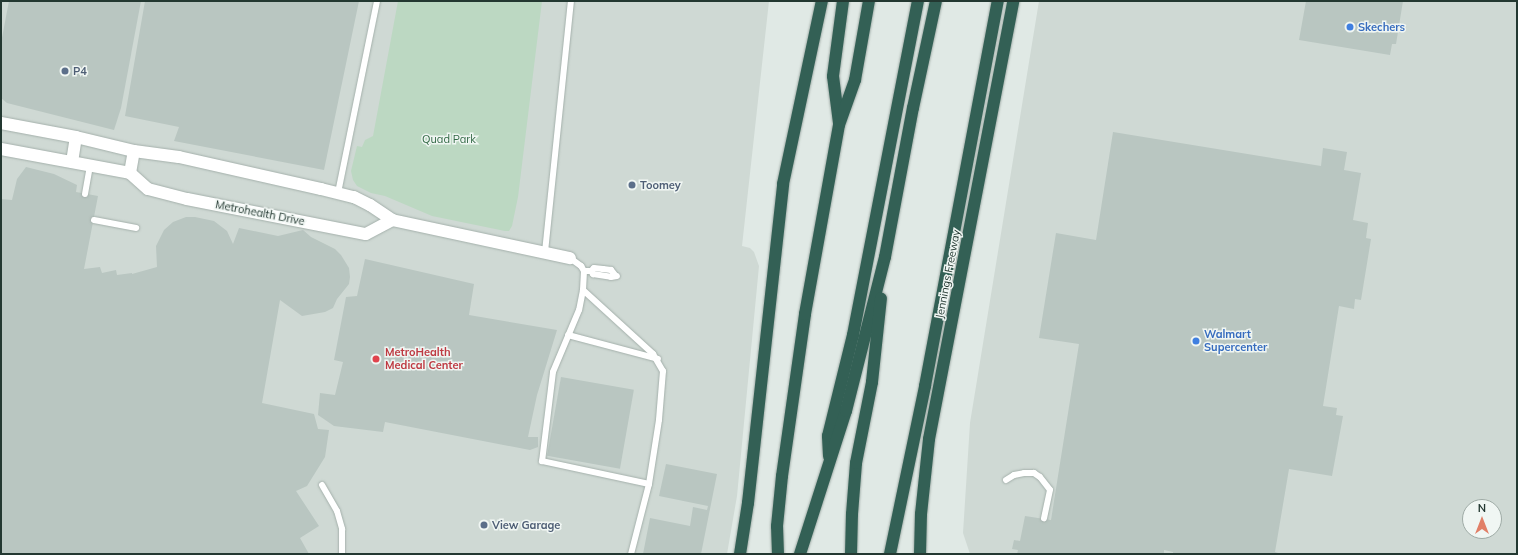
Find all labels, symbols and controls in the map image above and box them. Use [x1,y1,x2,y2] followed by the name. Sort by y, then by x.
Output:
[1358,20,1405,34] place label: Skechers
[1345,22,1355,32] marker: Skechers
[73,64,87,78] place label: P4
[60,66,70,76] marker: P4
[422,132,476,146] park label: Quad Park
[640,178,681,192] place label: Toomey
[627,180,637,190] marker: Toomey
[214,198,306,228] street label: Metrohealth Drive
[933,228,963,320] street label: Jennings Freeway
[1204,328,1267,354] place label: Walmart Supercenter
[1191,336,1201,346] marker: Walmart Supercenter
[385,346,463,372] place label: MetroHealth Medical Center
[370,353,382,365] marker: MetroHealth Medical Center
[1462,499,1502,539] north arrow
[1478,501,1486,515] text: N
[492,518,560,532] place label: View Garage
[479,520,489,530] marker: View Garage

